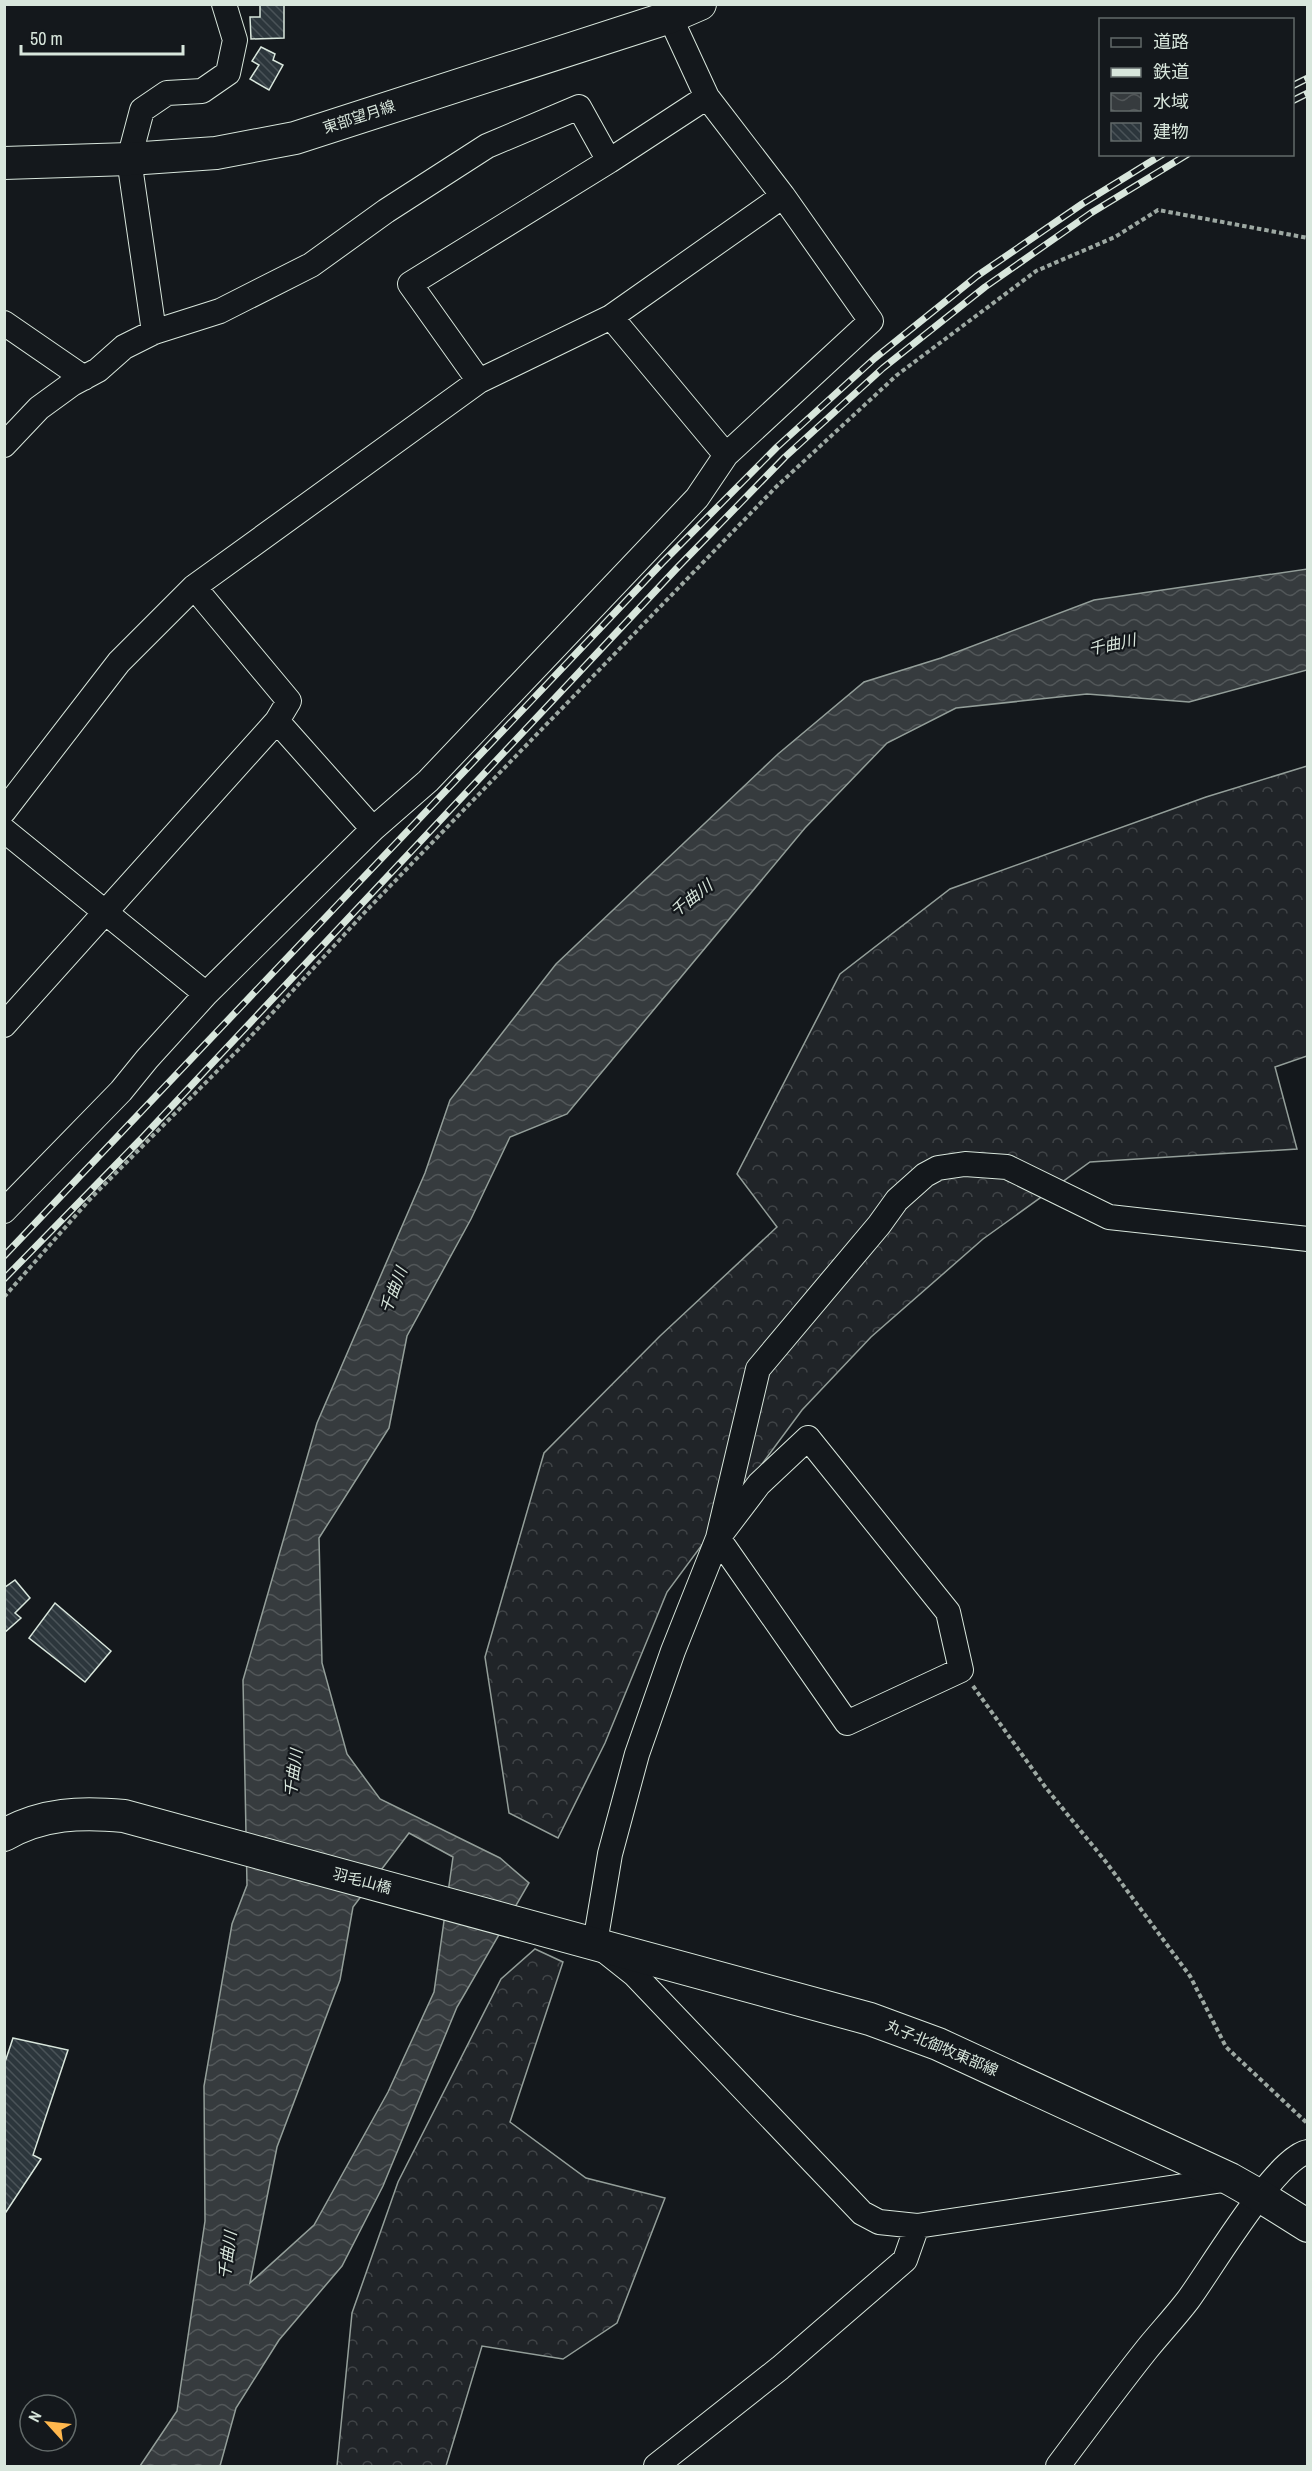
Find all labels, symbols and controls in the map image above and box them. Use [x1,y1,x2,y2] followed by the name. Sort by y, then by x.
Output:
[21,18,183,56] scale bar
[1099,18,1294,156] legend
[30,26,63,51] text: 50 m
[1153,29,1189,54] text: 道路
[1153,59,1189,84] text: 鉄道
[1153,89,1189,114] text: 水域
[320,95,398,138] street label: 東部望月線
[1153,119,1189,144] text: 建物
[1086,628,1140,660] water label: 千曲川
[665,873,718,921] water label: 千曲川
[374,1262,413,1316] water label: 千曲川
[279,1746,308,1798] water label: 千曲川
[330,1863,394,1898] street label: 羽毛山橋
[883,2014,1002,2081] street label: 丸子北御牧東部線
[213,2228,242,2280] water label: 千曲川
[18,2393,78,2453] north arrow
[23,2407,47,2425] text: N

